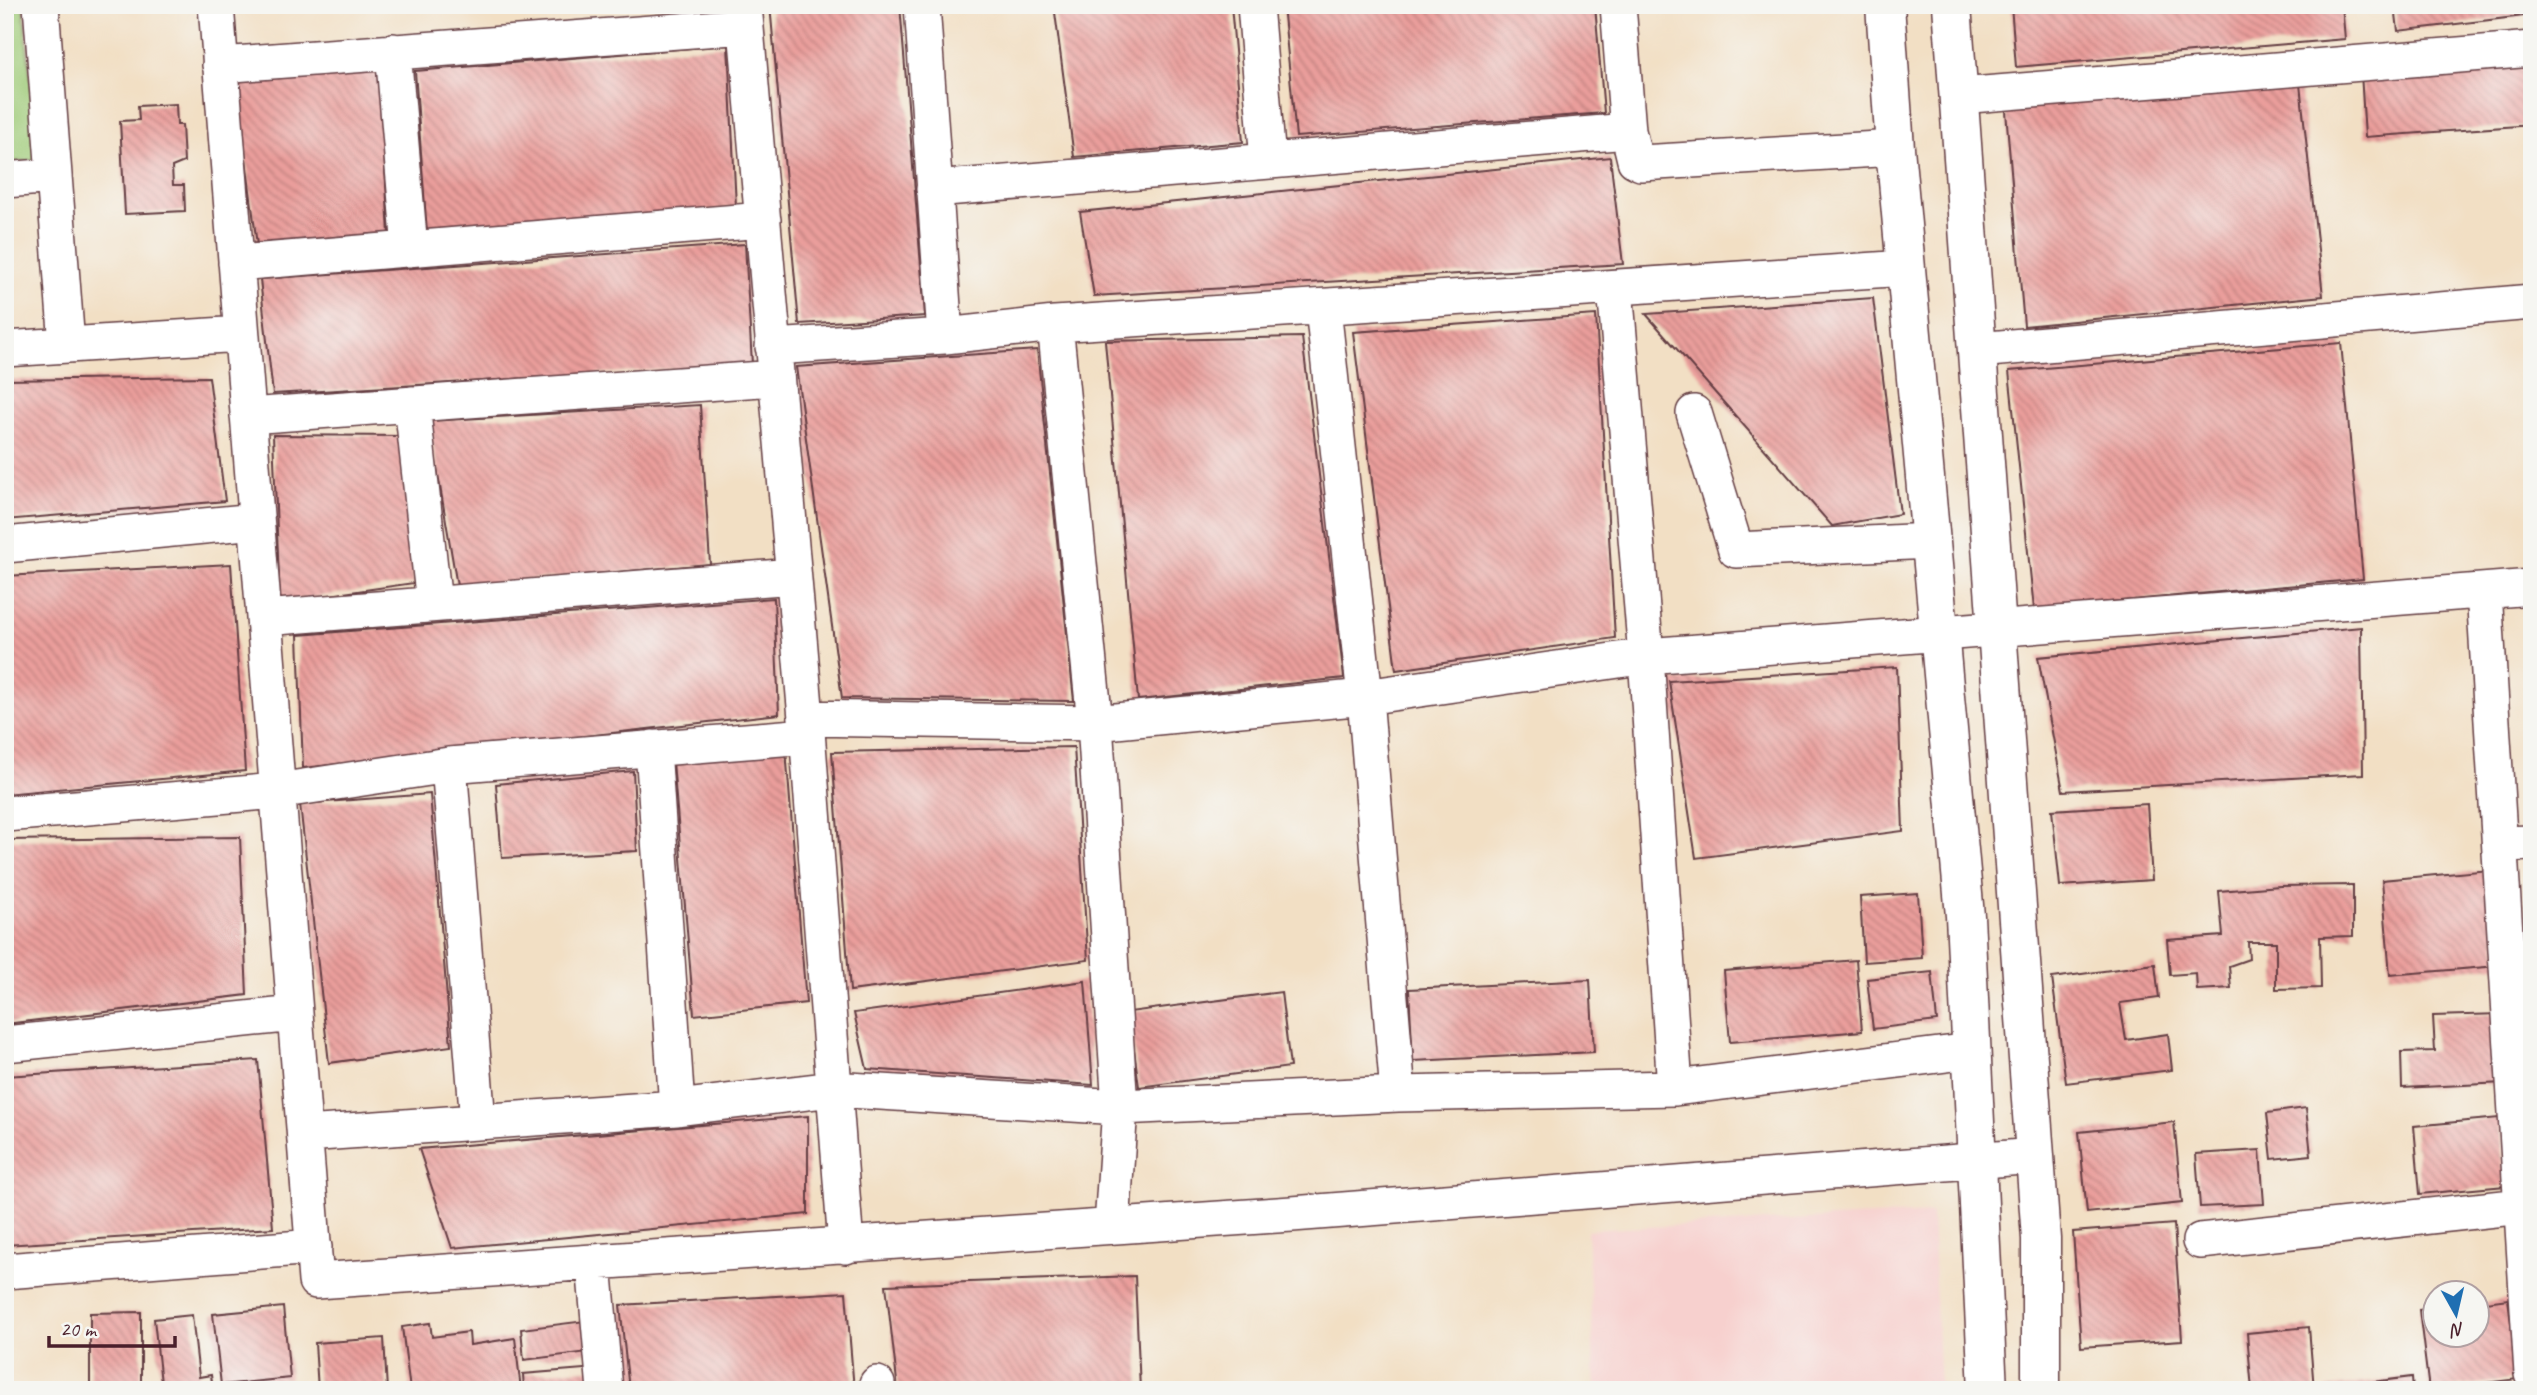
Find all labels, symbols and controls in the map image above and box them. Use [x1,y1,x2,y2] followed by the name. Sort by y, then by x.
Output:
[2422,1280,2492,1350] north arrow
[49,1304,175,1348] scale bar
[60,1316,98,1342] text: 20 m
[2448,1317,2466,1343] text: N

